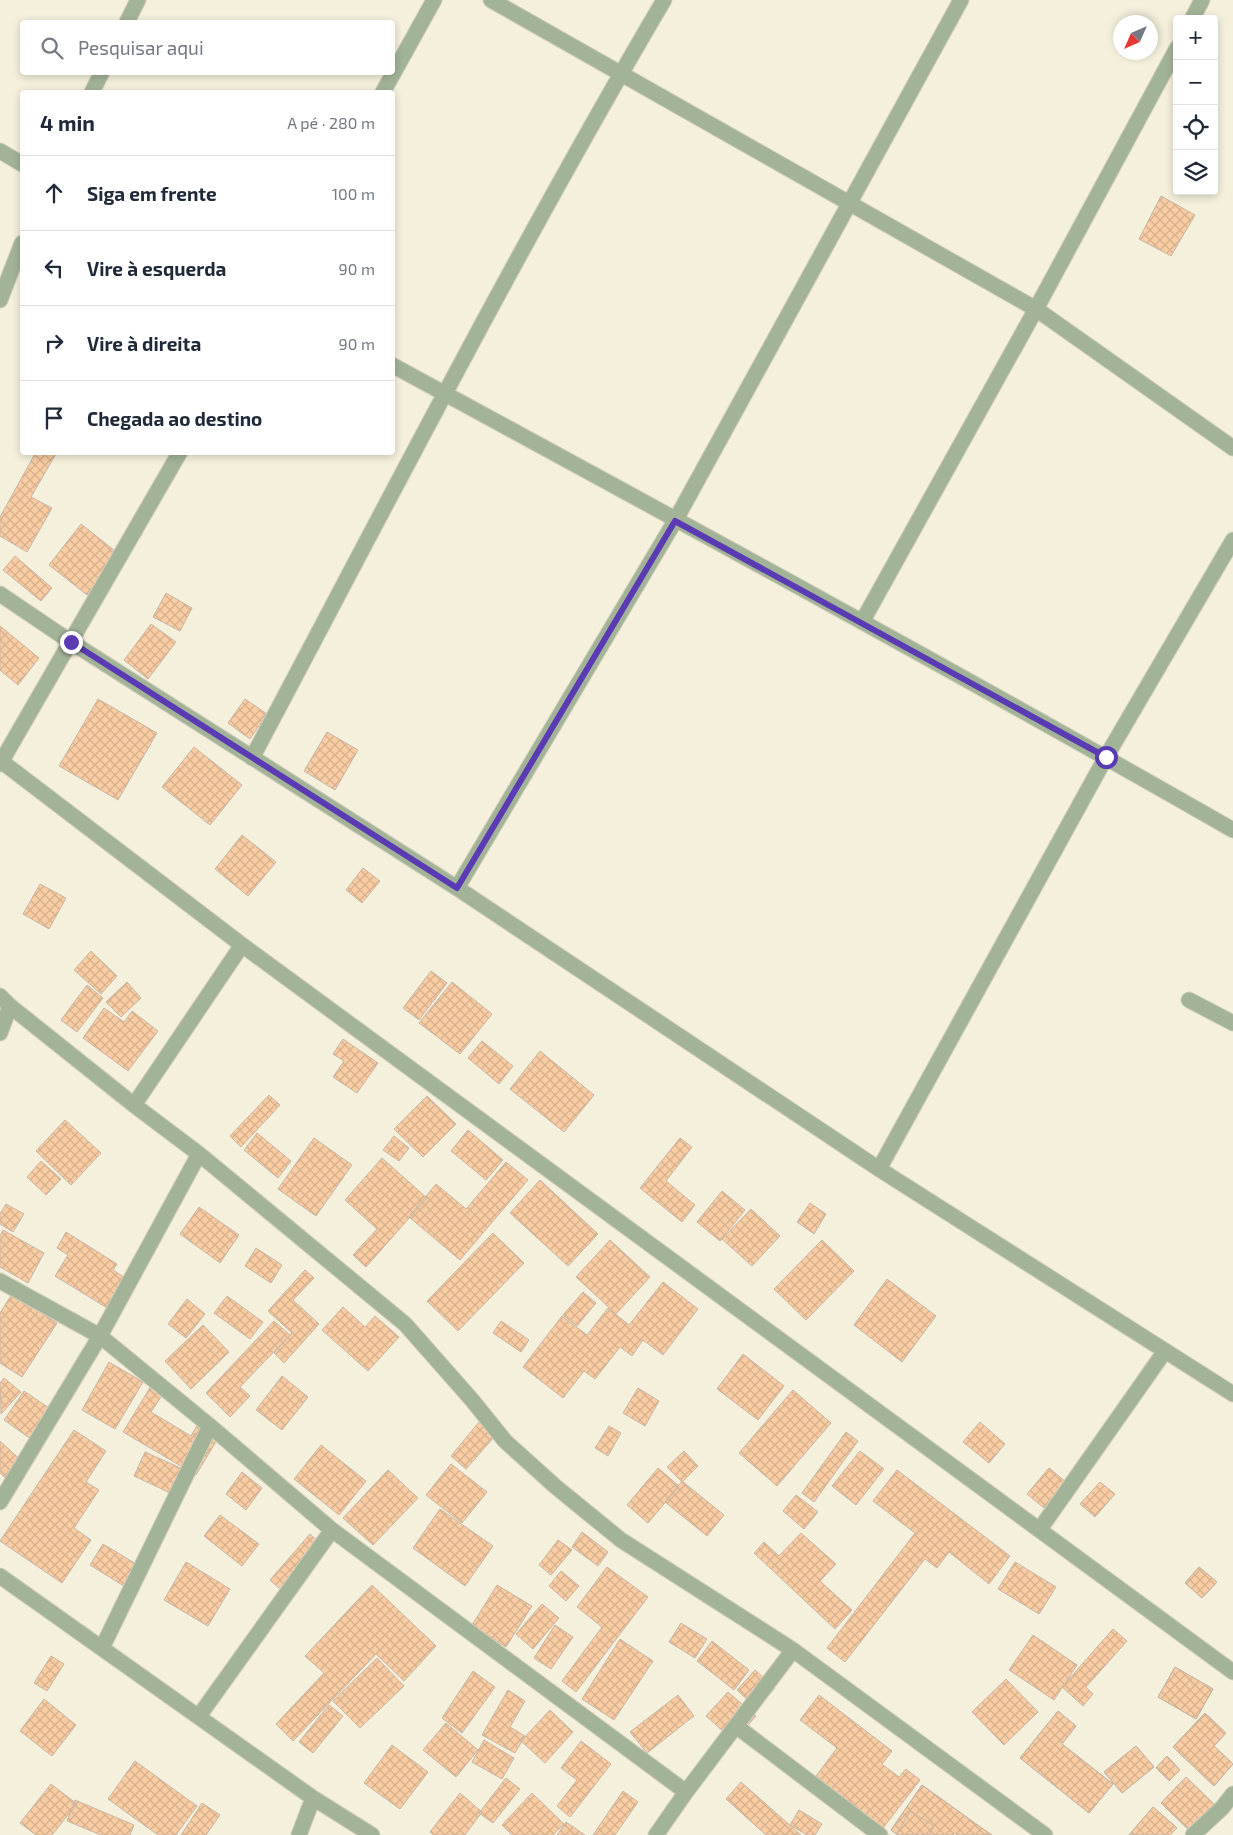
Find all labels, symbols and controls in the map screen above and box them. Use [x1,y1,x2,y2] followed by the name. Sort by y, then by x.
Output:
[1113,15,1158,60] north arrow
[1173,15,1218,195] map controls
[1173,15,1218,60] button: +
[20,20,395,75] search box
[38,34,66,62] icon: search
[78,36,204,59] text: Pesquisar aqui
[1173,60,1218,105] button: −
[1173,105,1218,150] button: locate
[40,110,95,135] text: 4 min
[287,113,375,132] text: A pé · 280 m
[1173,150,1218,195] button: layers
[40,179,68,207] icon: ahead
[87,182,217,205] text: Siga em frente
[332,184,375,203] text: 100 m
[40,254,68,282] icon: left
[87,257,226,280] text: Vire à esquerda
[339,259,375,278] text: 90 m
[40,329,68,357] icon: right
[87,332,201,355] text: Vire à direita
[339,334,375,353] text: 90 m
[40,404,68,432] icon: arrive
[87,407,262,430] text: Chegada ao destino
[60,631,83,654] route end
[1095,746,1118,769] route start

